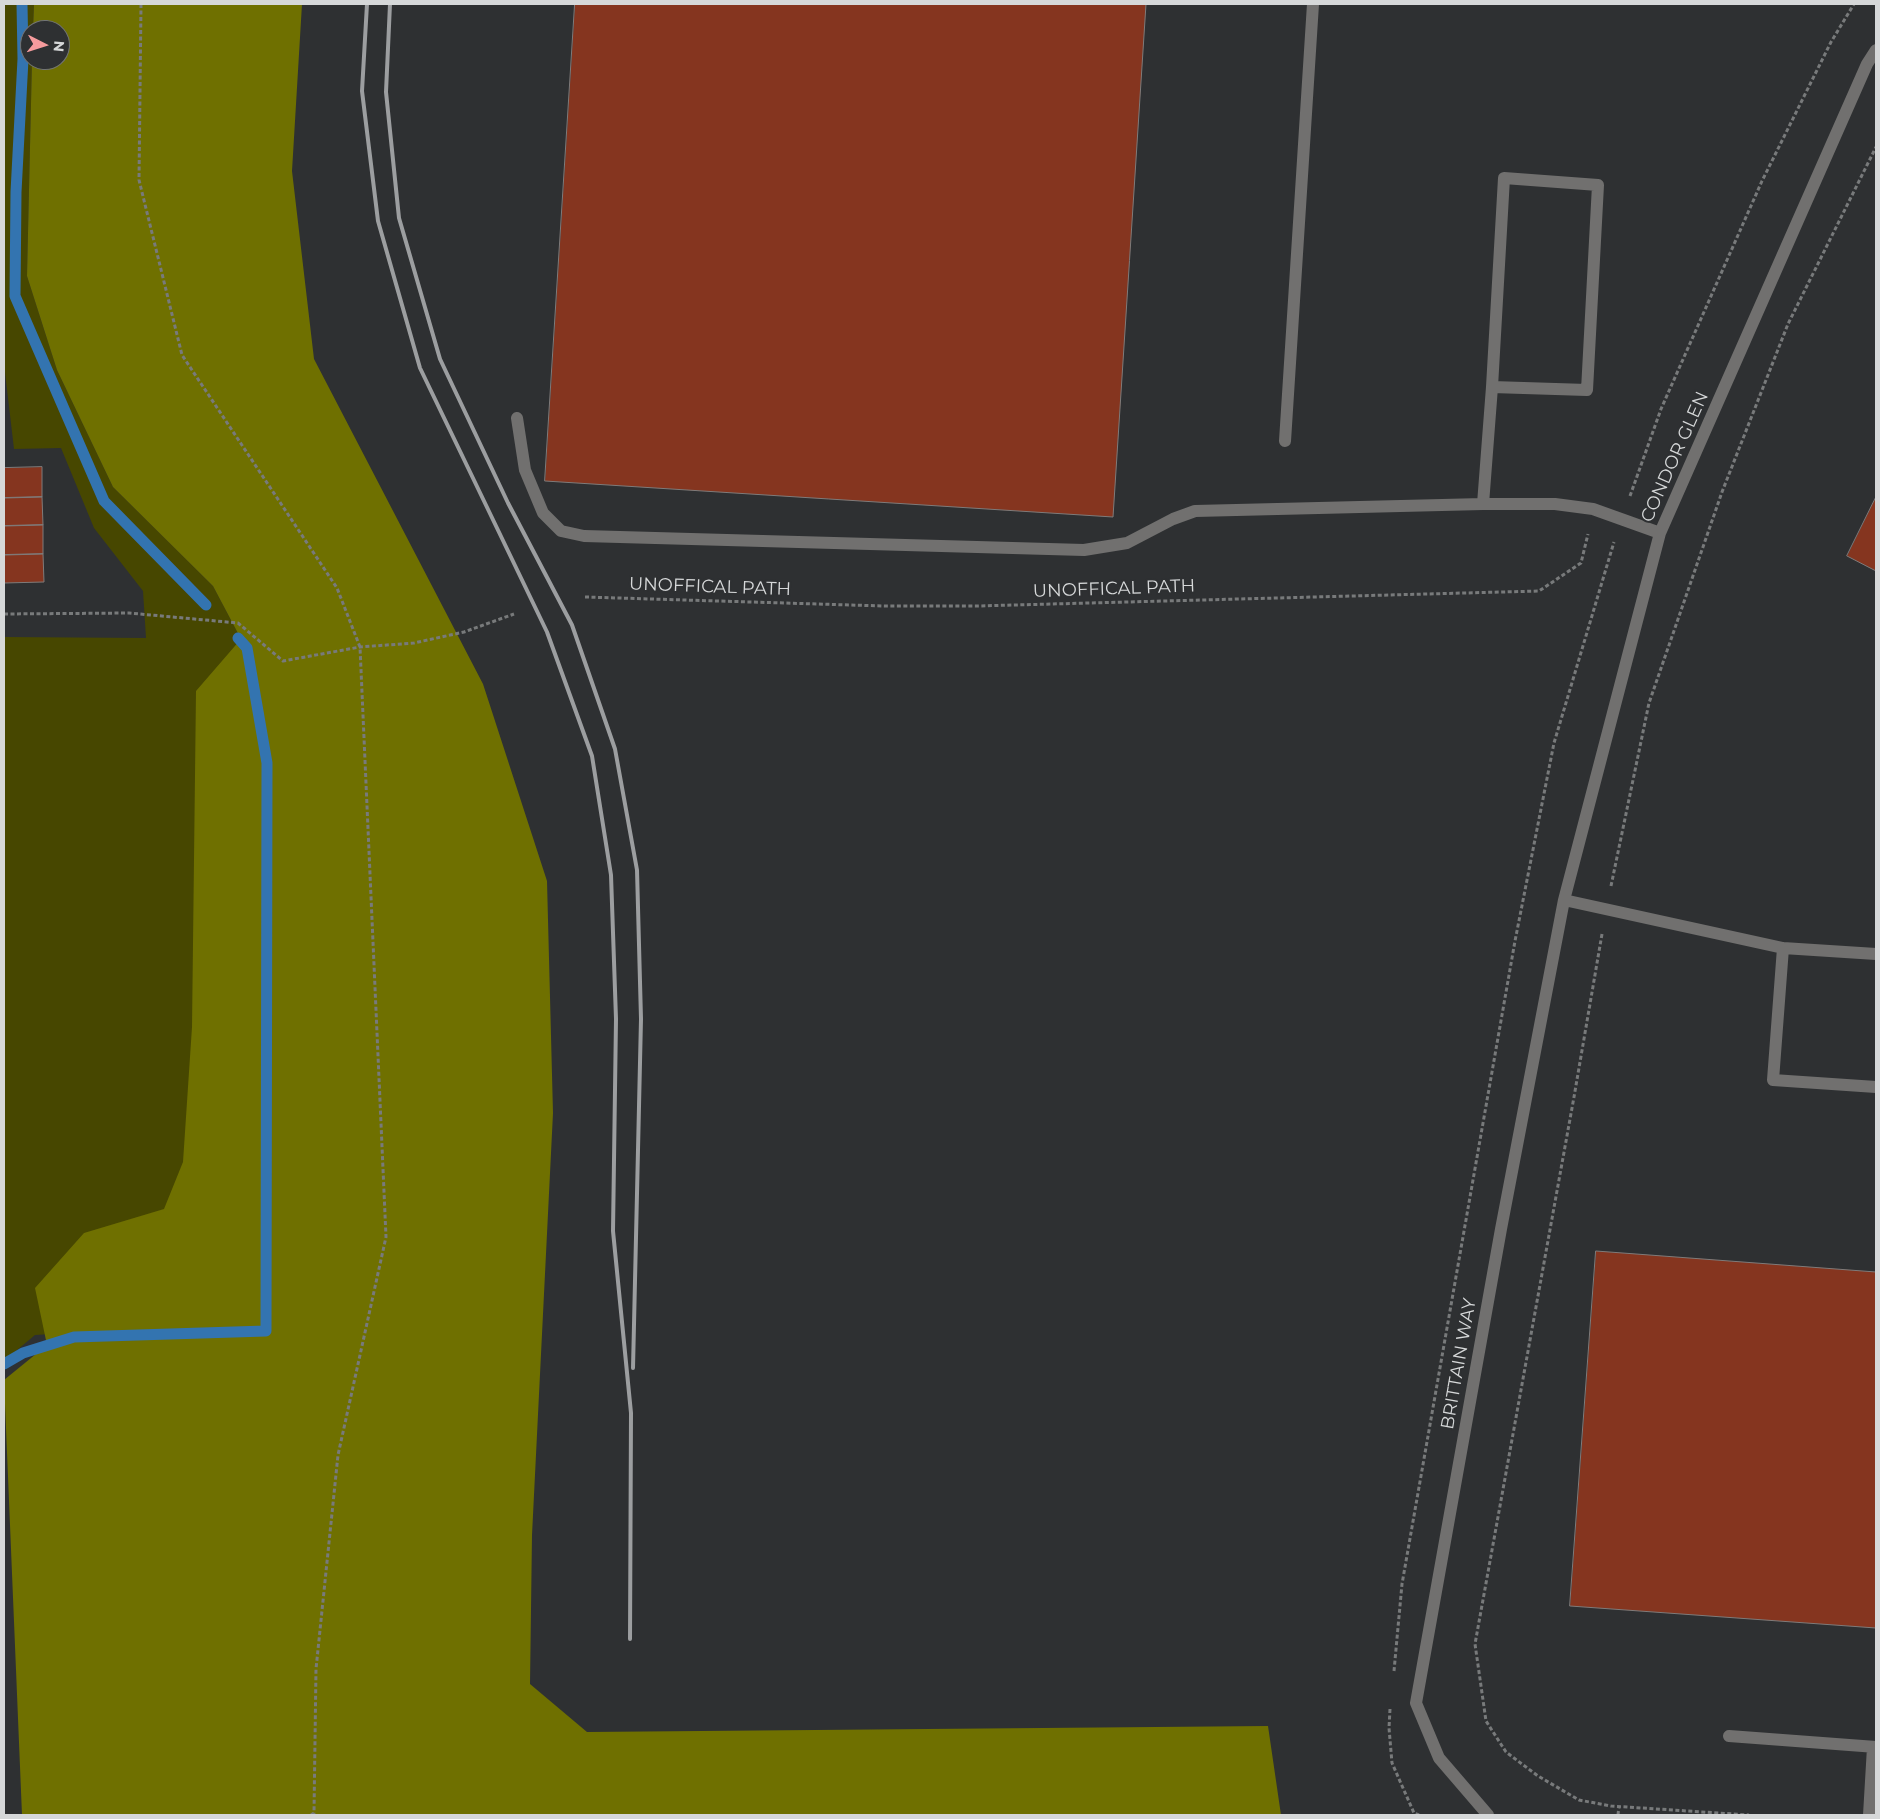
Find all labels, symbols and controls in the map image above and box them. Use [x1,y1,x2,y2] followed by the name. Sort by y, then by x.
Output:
[20,20,70,70] north arrow
[49,40,68,53] text: N
[1637,388,1713,526] street label: CONDOR GLEN
[629,573,791,601] street label: UNOFFICAL PATH
[1033,575,1195,603] street label: UNOFFICAL PATH
[1437,1297,1481,1431] street label: BRITTAIN WAY

